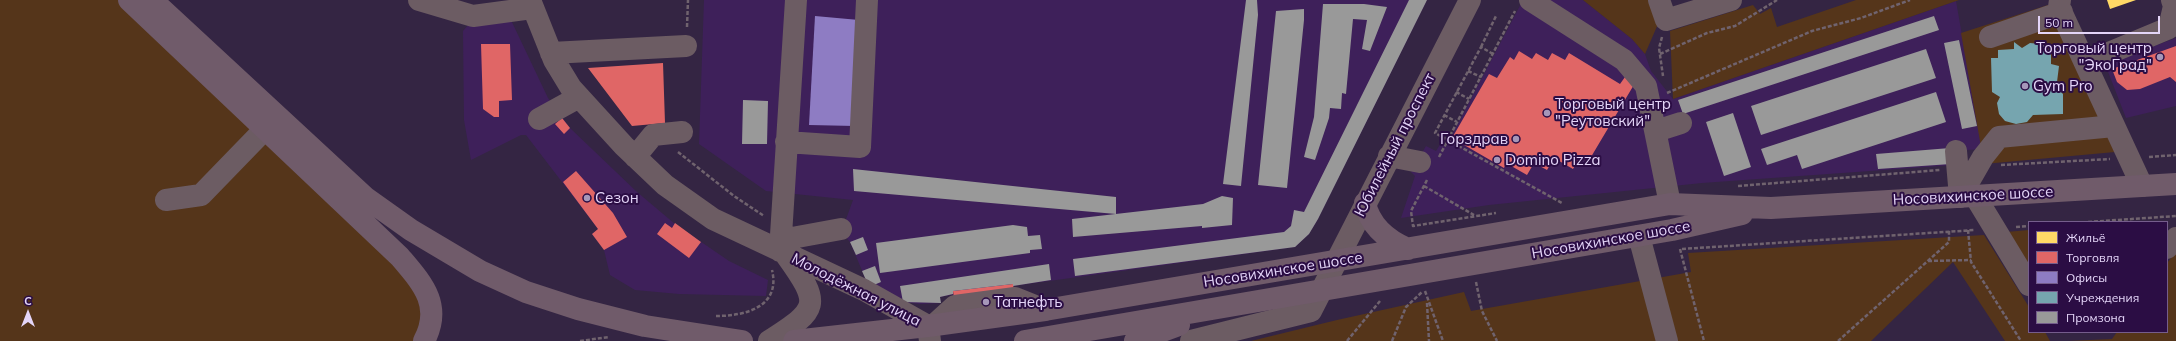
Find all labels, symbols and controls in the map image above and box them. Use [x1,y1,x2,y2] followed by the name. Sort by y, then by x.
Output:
[2040,8,2162,34] scale bar
[2045,15,2073,30] text: 50 m
[2036,39,2152,74] place label: Торговый центр "ЭкоГрад"
[2155,52,2165,62] marker: Торговый центр "ЭкоГрад"
[1351,70,1439,220] street label: Юбилейный проспект
[2033,77,2093,95] place label: Gym Pro
[2020,81,2030,91] marker: Gym Pro
[1555,95,1671,130] place label: Торговый центр "Реутовский"
[1542,108,1552,118] marker: Торговый центр "Реутовский"
[1440,130,1508,148] place label: Горздрав
[1511,134,1521,144] marker: Горздрав
[1505,151,1601,169] place label: Domino Pizza
[1492,155,1502,165] marker: Domino Pizza
[1892,183,2054,209] street label: Носовихинское шоссе
[595,189,639,207] place label: Сезон
[582,193,592,203] marker: Сезон
[1530,217,1692,263] street label: Носовихинское шоссе
[2028,221,2168,333] legend
[2066,230,2105,245] text: Жильё
[1202,249,1364,291] street label: Носовихинское шоссе
[788,250,924,330] street label: Молодёжная улица
[2066,250,2119,265] text: Торговля
[2066,270,2107,285] text: Офисы
[2066,290,2139,305] text: Учреждения
[8,293,48,333] north arrow
[994,293,1062,311] place label: Татнефть
[24,294,32,308] text: С
[981,297,991,307] marker: Татнефть
[2066,310,2125,325] text: Промзона

